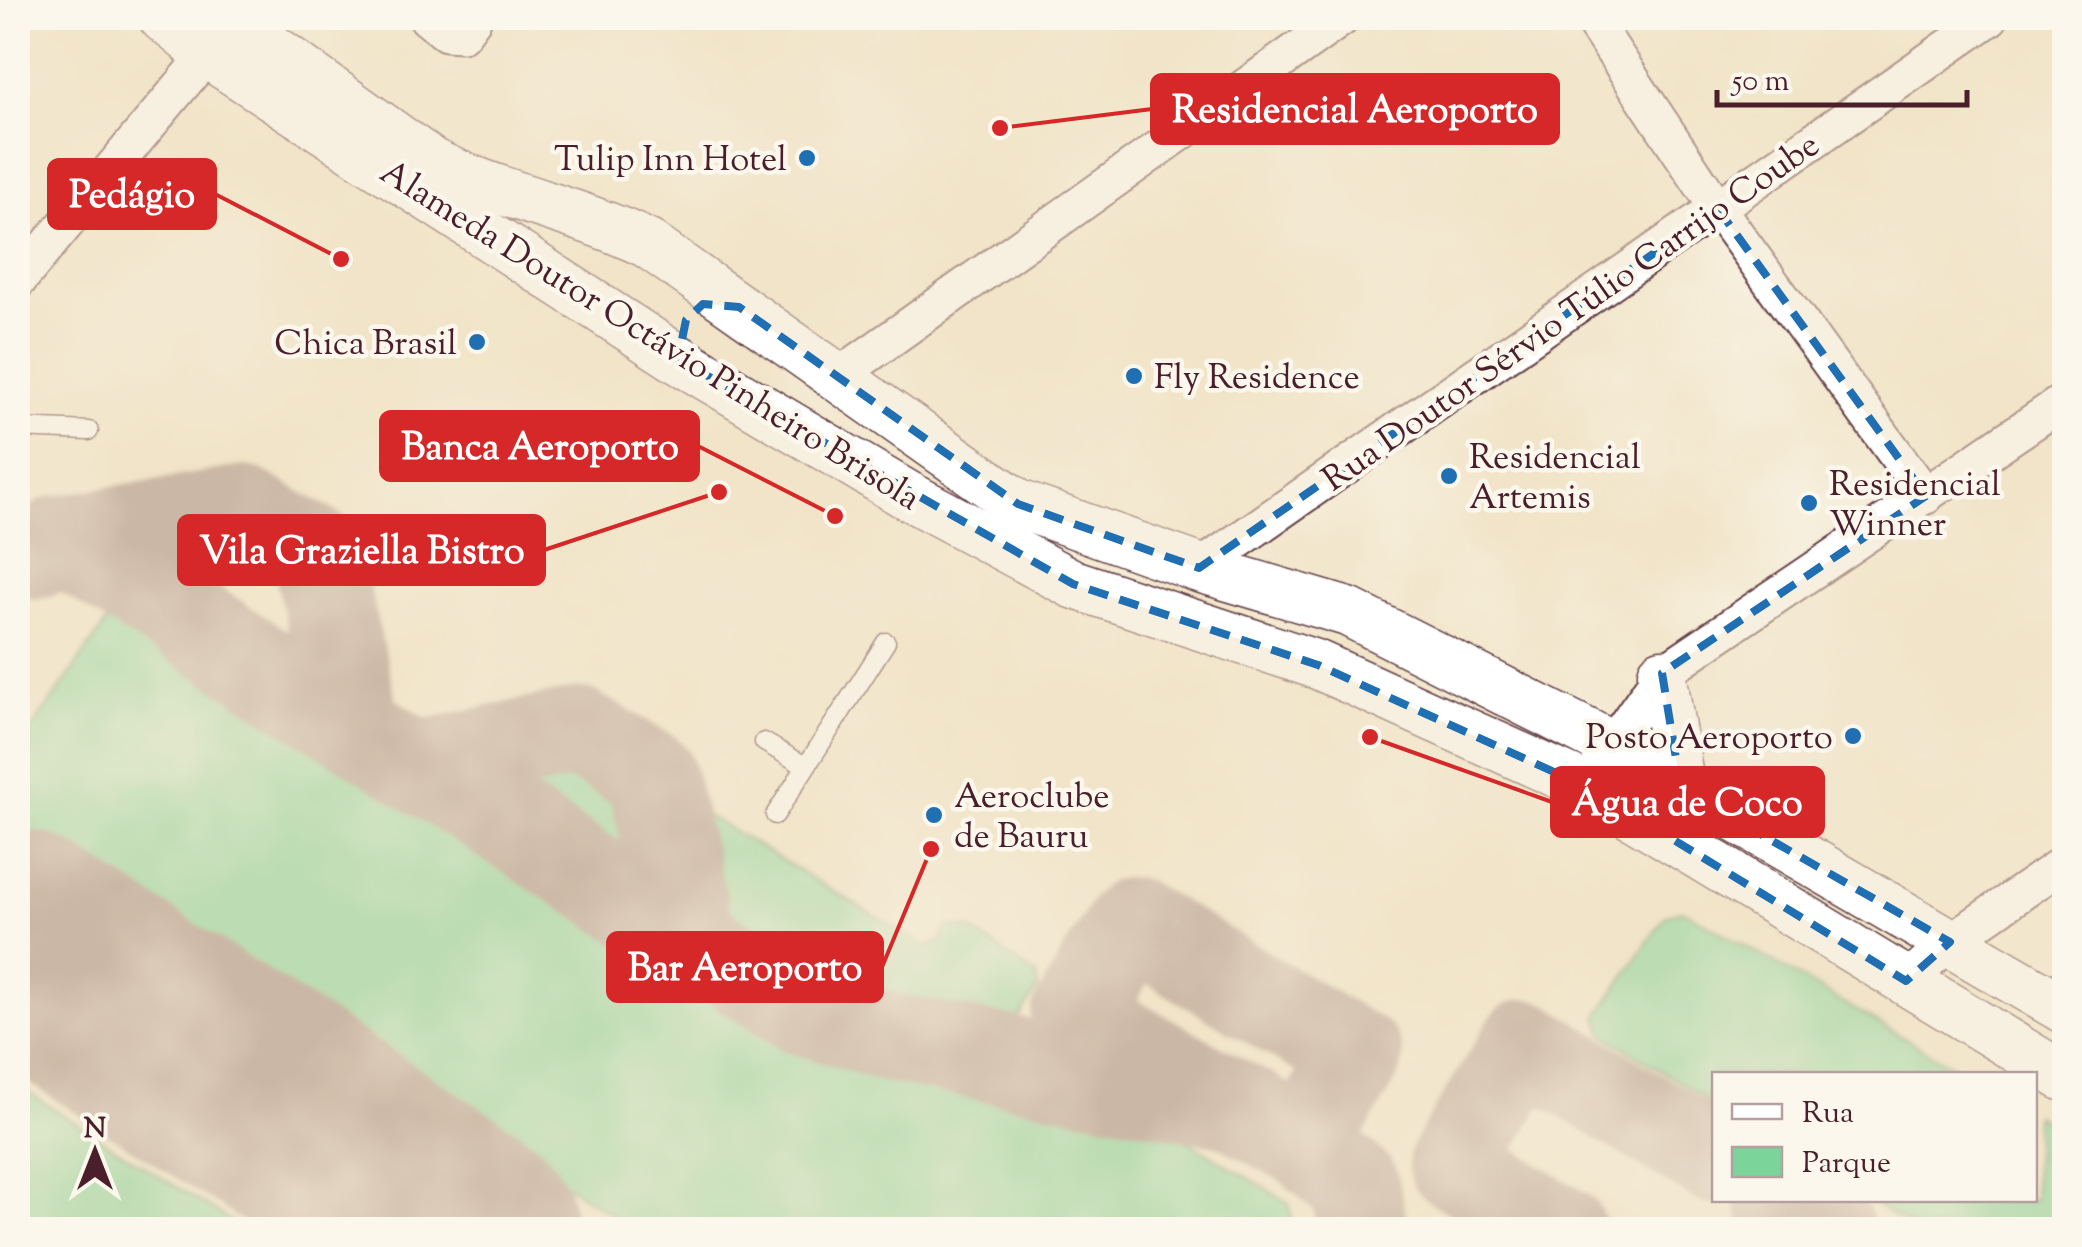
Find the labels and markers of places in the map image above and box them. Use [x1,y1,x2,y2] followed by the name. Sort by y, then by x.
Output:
[1152,75,1558,143] callout: Residencial Aeroporto
[554,136,787,187] place label: Tulip Inn Hotel
[796,147,818,169] marker: Tulip Inn Hotel
[49,160,215,228] callout: Pedágio
[274,320,457,371] place label: Chica Brasil
[466,331,488,353] marker: Chica Brasil
[1154,354,1360,405] place label: Fly Residence
[1123,365,1145,387] marker: Fly Residence
[381,412,698,480] callout: Banca Aeroporto
[1469,434,1641,525] place label: Residencial Artemis
[1829,461,2001,552] place label: Residencial Winner
[1438,465,1460,487] marker: Residencial Artemis
[1798,492,1820,514] marker: Residencial Winner
[179,516,544,584] callout: Vila Graziella Bistro
[1586,714,1833,765] place label: Posto Aeroporto
[1842,725,1864,747] marker: Posto Aeroporto
[1552,768,1823,836] callout: Água de Coco
[954,773,1110,864] place label: Aeroclube de Bauru
[923,804,945,826] marker: Aeroclube de Bauru
[608,933,882,1001] callout: Bar Aeroporto

